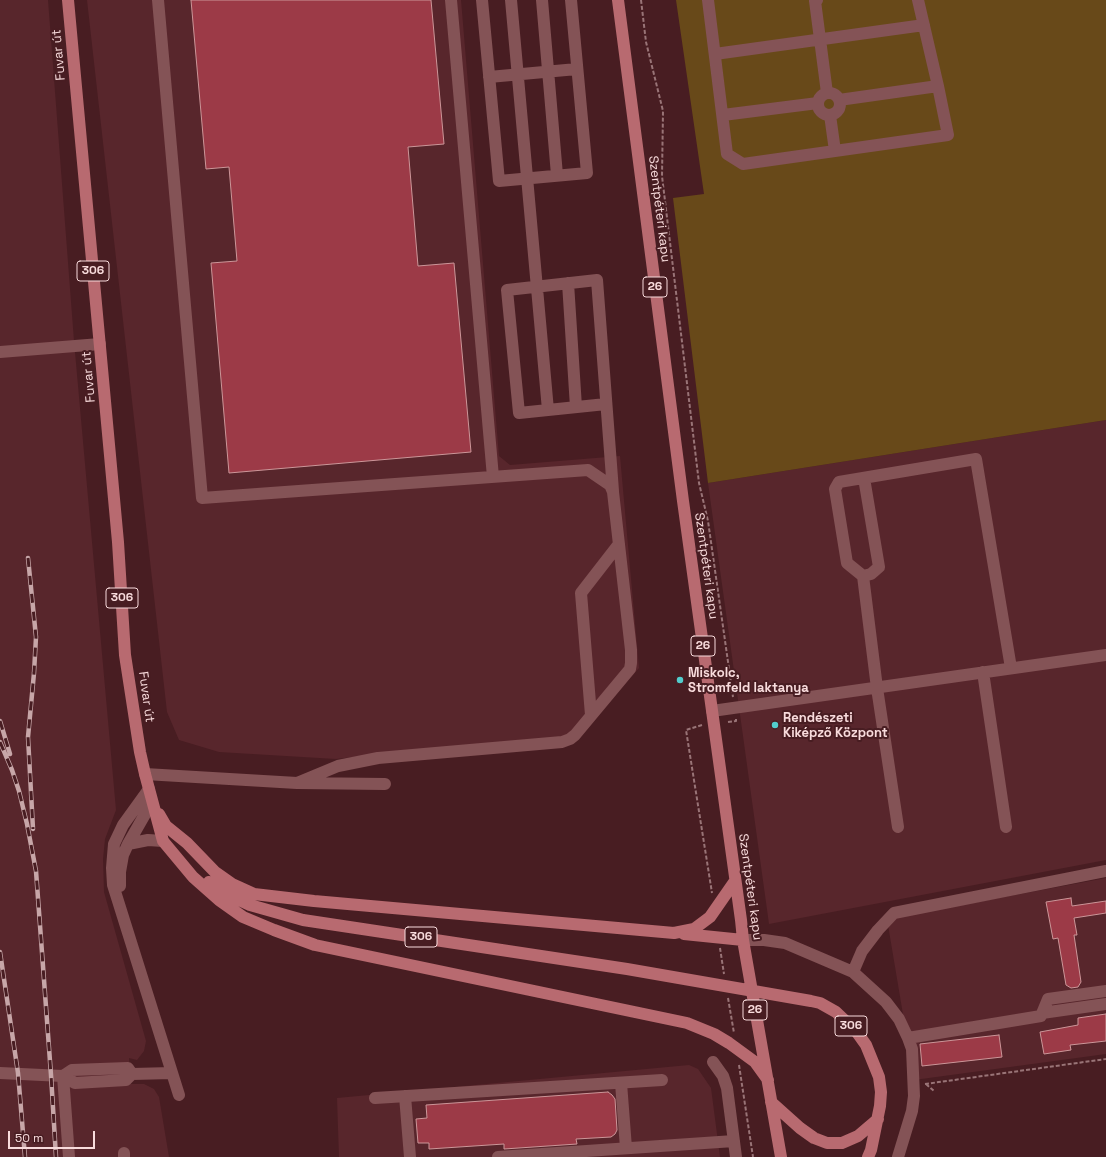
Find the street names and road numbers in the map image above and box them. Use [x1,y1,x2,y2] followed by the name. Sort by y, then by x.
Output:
[49,29,69,81] street label: Fuvar út
[645,155,673,263] street label: Szentpéteri kapu
[77,261,109,281] road number: 306
[643,277,667,297] road number: 26
[79,351,99,403] street label: Fuvar út
[691,512,721,620] street label: Szentpéteri kapu
[106,588,138,608] road number: 306
[691,636,715,656] road number: 26
[135,670,157,724] street label: Fuvar út
[735,833,765,941] street label: Szentpéteri kapu
[405,927,437,947] road number: 306
[743,1000,767,1020] road number: 26
[835,1016,867,1036] road number: 306

